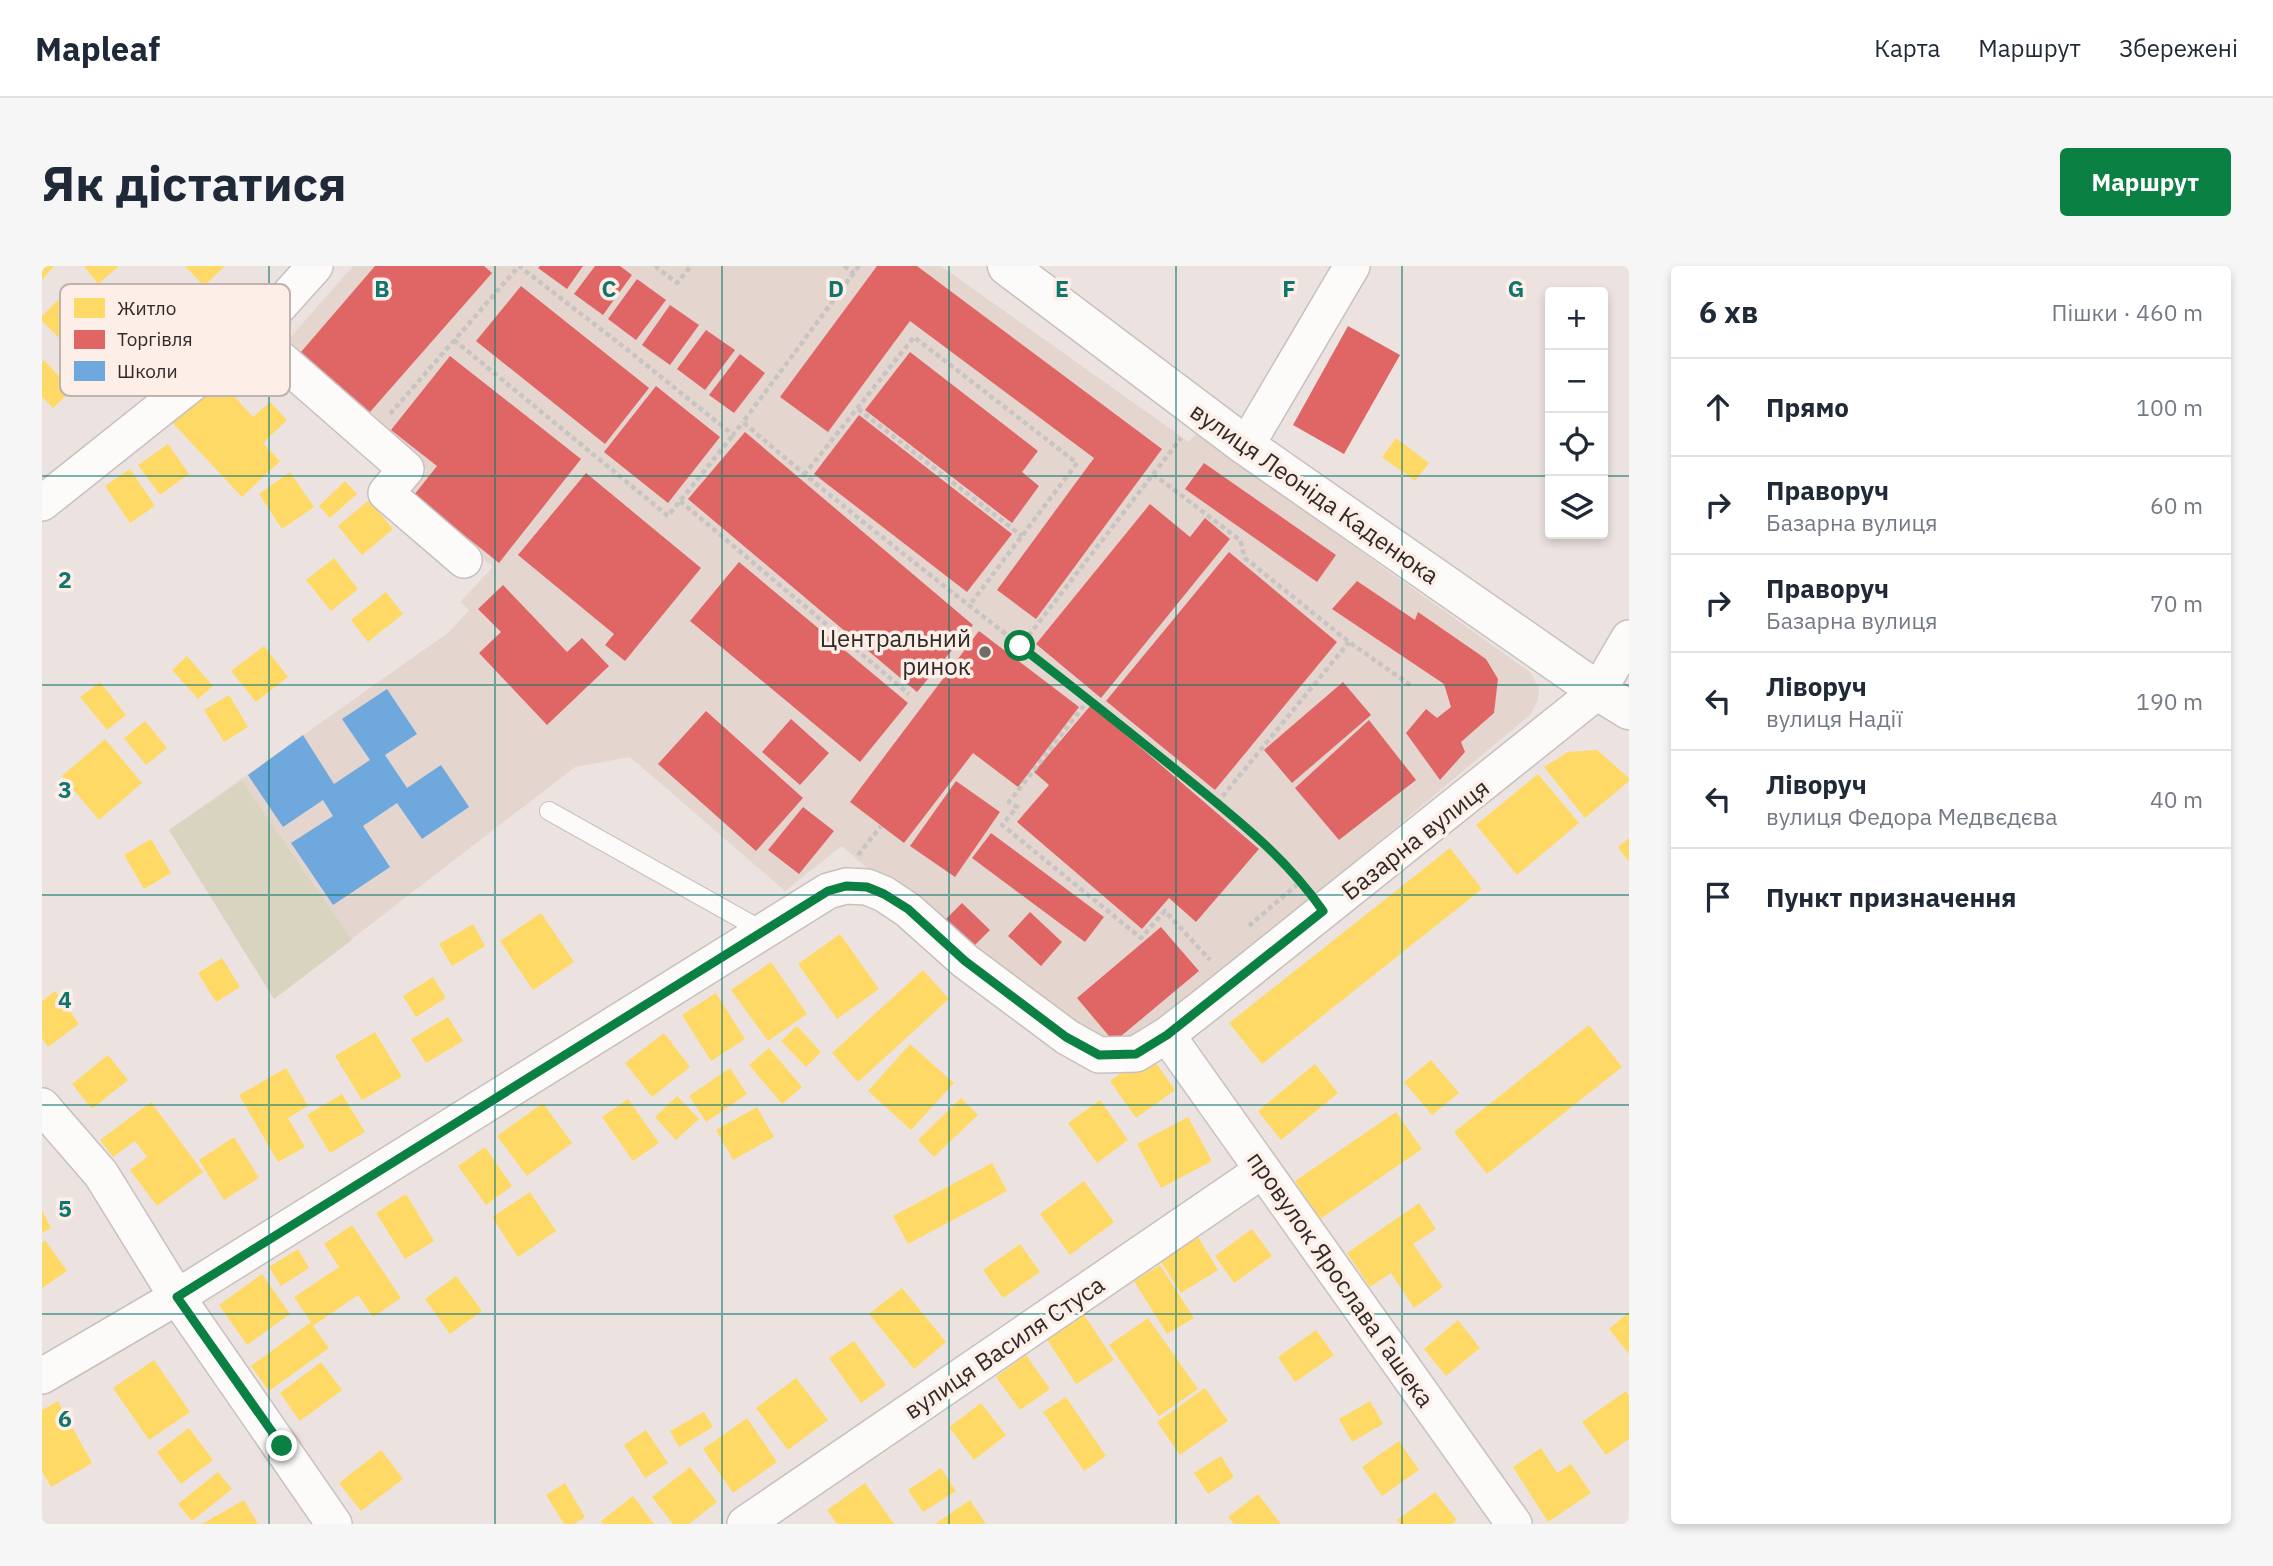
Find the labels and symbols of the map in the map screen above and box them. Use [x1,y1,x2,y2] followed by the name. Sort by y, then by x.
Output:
[374,273,390,303] text: B
[602,273,617,303] text: C
[828,273,844,303] text: D
[1055,273,1069,303] text: E
[1282,273,1296,303] text: F
[1508,273,1524,303] text: G
[60,284,290,396] legend
[117,296,176,320] text: Житло
[117,327,193,351] text: Торгівля
[117,359,178,383] text: Школи
[1184,395,1446,591] street label: вулиця Леоніда Каденюка
[58,564,72,594] text: 2
[820,622,971,682] place label: Центральний ринок
[1004,630,1035,661] route start
[977,644,993,660] marker: Центральний ринок
[1335,771,1495,907] street label: Базарна вулиця
[58,774,72,804] text: 3
[58,984,72,1014] text: 4
[1240,1145,1442,1413] street label: провулок Ярослава Гашека
[58,1193,72,1223] text: 5
[898,1268,1111,1426] street label: вулиця Василя Стуса
[58,1403,72,1433] text: 6
[266,1430,297,1461] route end

